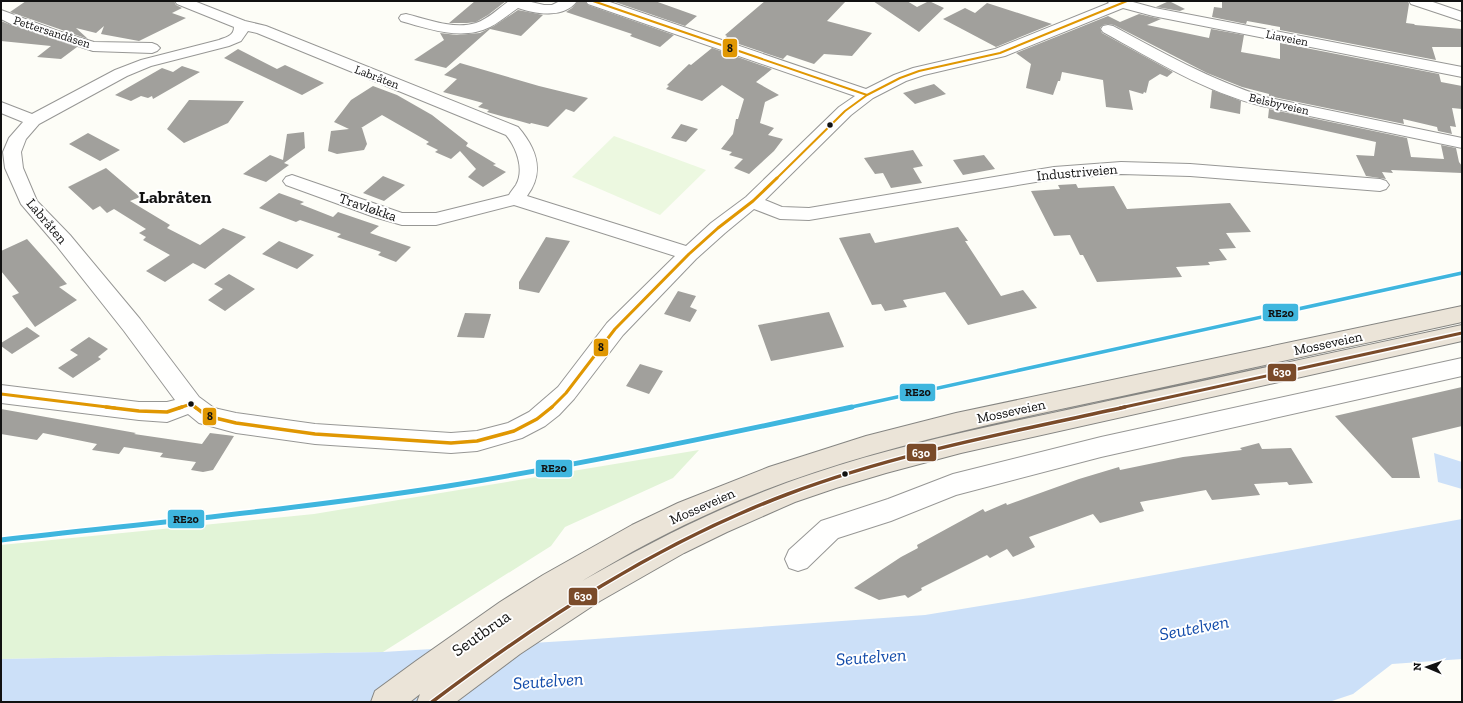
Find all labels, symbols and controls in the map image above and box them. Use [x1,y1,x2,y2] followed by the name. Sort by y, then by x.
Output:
[12,13,92,51] street label: Pettersandåsen
[1265,27,1309,49] street label: Liaveien
[722,38,738,58] line badge: 8
[727,42,733,55] text: 8
[353,62,401,92] street label: Labråten
[1248,90,1310,118] street label: Belsbyveien
[825,120,835,130] unlabelled marker
[1036,160,1118,184] street label: Industriveien
[139,186,212,208] district label: Labråten
[337,190,399,225] street label: Travløkka
[23,195,71,248] street label: Labråten
[1262,303,1299,322] line badge: RE20
[1268,307,1294,320] text: RE20
[1292,328,1364,359] street label: Mosseveien
[593,338,609,357] line badge: 8
[598,341,604,354] text: 8
[1267,363,1297,382] line badge: 630
[1273,366,1291,379] text: 630
[899,383,936,402] line badge: RE20
[905,386,931,399] text: RE20
[975,396,1047,427] street label: Mosseveien
[186,399,196,409] unlabelled marker
[202,407,217,426] line badge: 8
[207,410,213,423] text: 8
[906,443,937,462] line badge: 630
[912,447,930,460] text: 630
[535,459,573,478] line badge: RE20
[541,462,567,475] text: RE20
[840,469,850,479] unlabelled marker
[667,484,738,528] street label: Mosseveien
[167,509,205,529] line badge: RE20
[173,513,199,526] text: RE20
[568,587,598,606] line badge: 630
[574,590,592,603] text: 630
[448,606,514,660] street label: Seutbrua
[1157,610,1231,646] water label: Seutelven
[835,644,907,670] water label: Seutelven
[1407,647,1447,687] north arrow
[1411,662,1424,671] text: N
[512,668,584,694] water label: Seutelven

